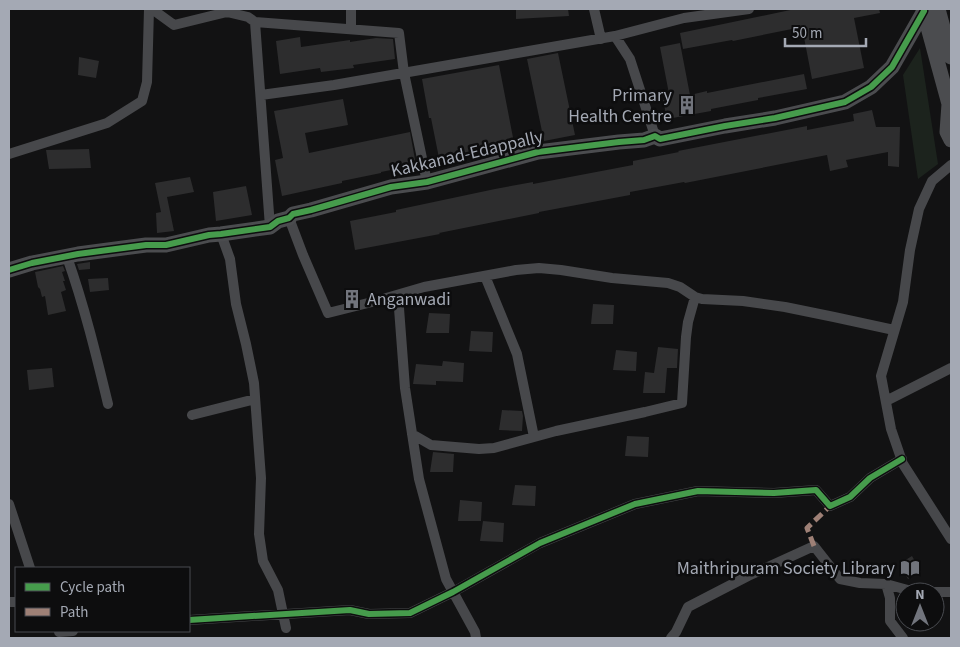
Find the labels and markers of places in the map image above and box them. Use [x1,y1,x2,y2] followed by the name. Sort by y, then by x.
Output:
[568,83,673,129] place label: Primary Health Centre
[676,94,698,116] building icon: Primary Health Centre
[367,287,451,312] place label: Anganwadi
[341,288,363,310] building icon: Anganwadi
[677,556,896,581] place label: Maithripuram Society Library
[899,557,921,579] library icon: Maithripuram Society Library

